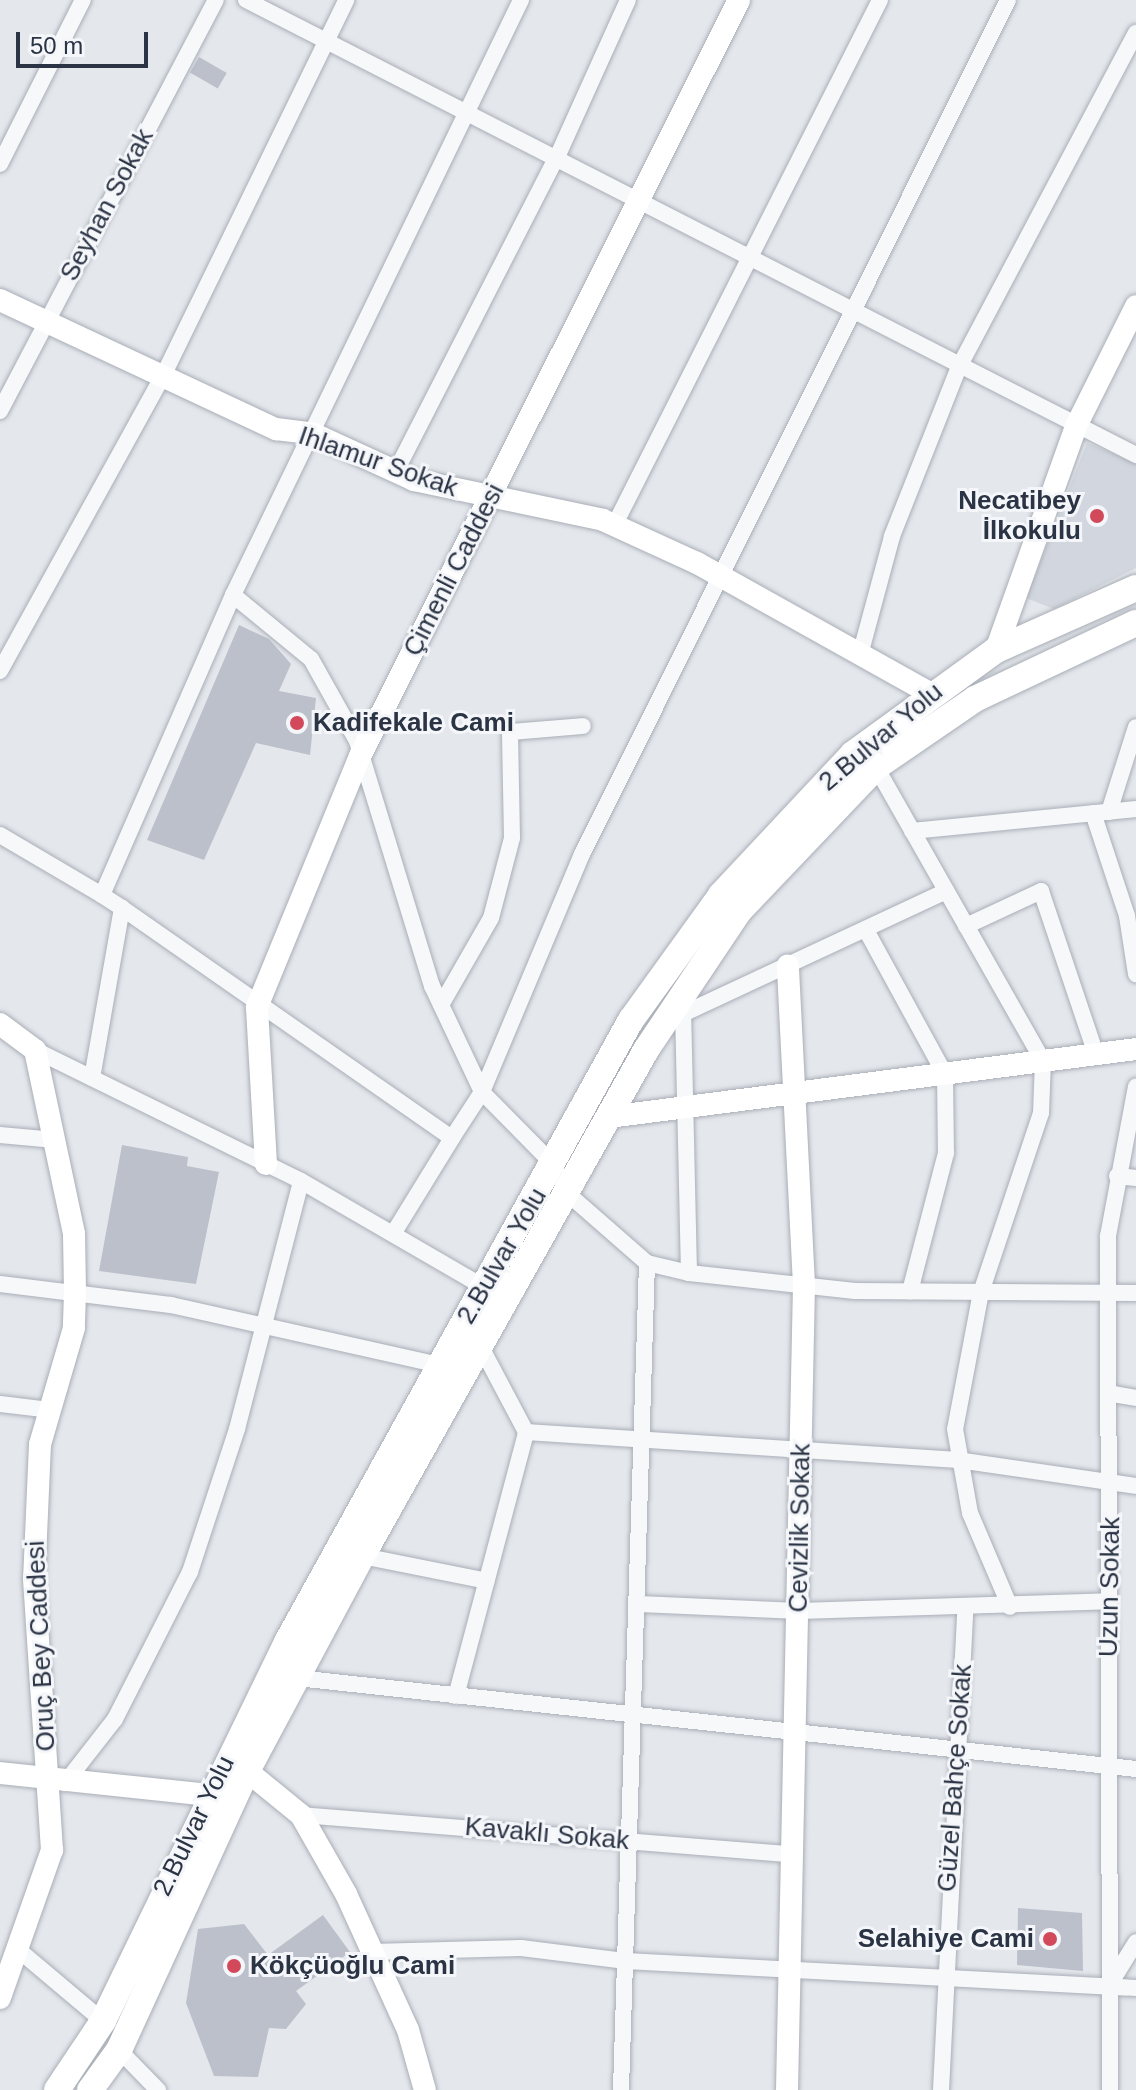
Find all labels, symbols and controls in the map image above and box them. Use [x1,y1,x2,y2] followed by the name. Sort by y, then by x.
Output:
[20,16,152,66] scale bar
[30,32,83,59] text: 50 m
[54,124,160,286] street label: Seyhan Sokak
[294,420,462,504] street label: Ihlamur Sokak
[397,479,511,661] street label: Çimenli Caddesi
[958,485,1081,546] place label: Necatibey İlkokulu
[1088,507,1106,525] marker: Necatibey İlkokulu
[813,676,949,798] street label: 2.Bulvar Yolu
[313,707,514,739] place label: Kadifekale Cami
[288,714,306,732] marker: Kadifekale Cami
[450,1182,554,1330] street label: 2.Bulvar Yolu
[783,1443,817,1613] street label: Cevizlik Sokak
[1093,1517,1127,1657] street label: Uzun Sokak
[20,1540,62,1752] street label: Oruç Bey Caddesi
[931,1663,979,1893] street label: Güzel Bahçe Sokak
[147,1751,241,1901] street label: 2.Bulvar Yolu
[464,1811,630,1857] street label: Kavaklı Sokak
[858,1923,1034,1955] place label: Selahiye Cami
[1041,1930,1059,1948] marker: Selahiye Cami
[250,1950,455,1982] place label: Kökçüoğlu Cami
[225,1957,243,1975] marker: Kökçüoğlu Cami

